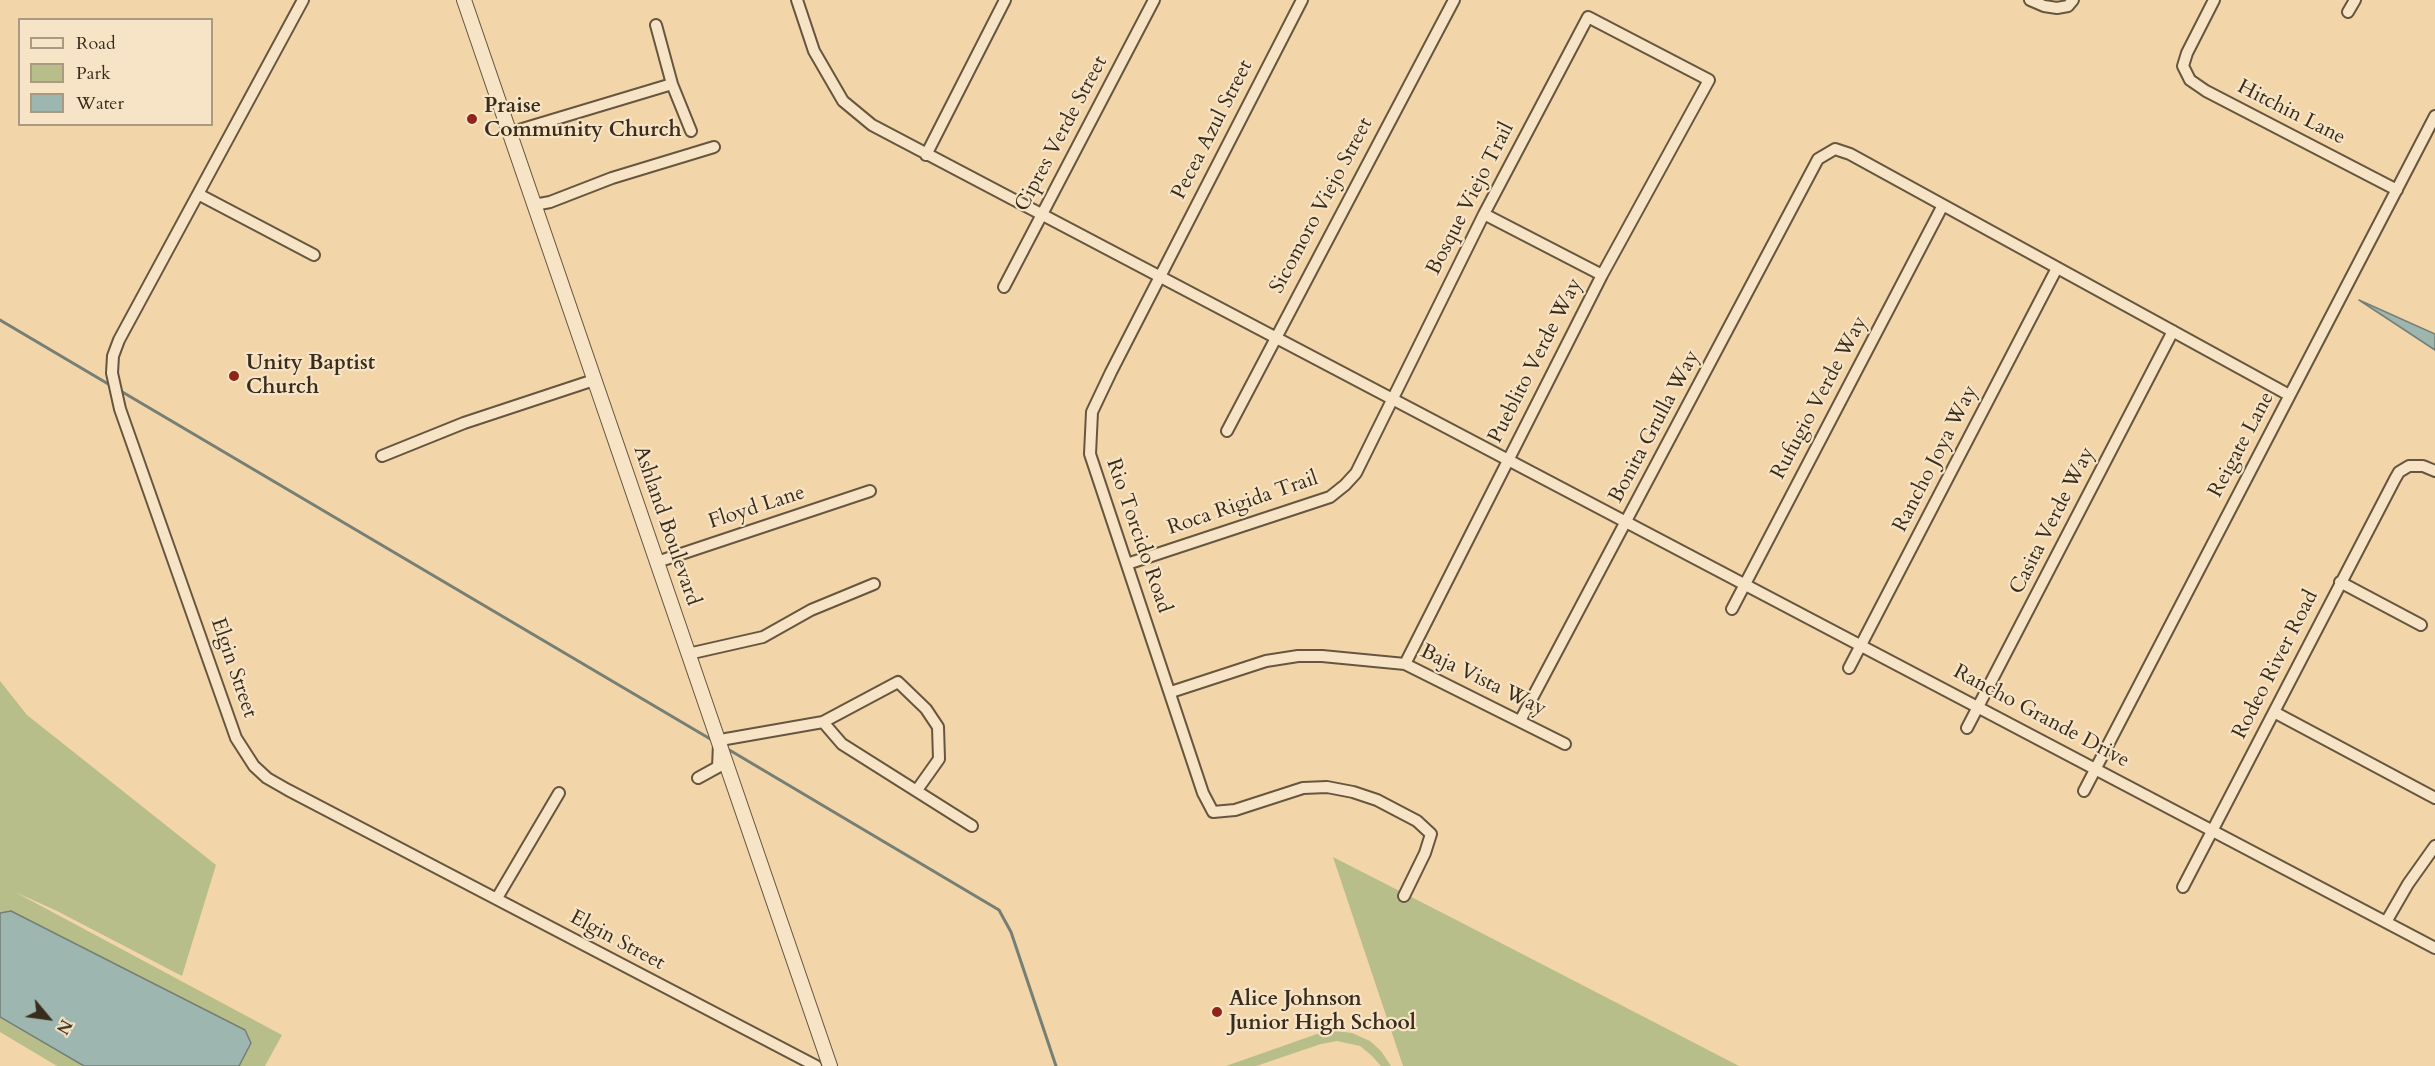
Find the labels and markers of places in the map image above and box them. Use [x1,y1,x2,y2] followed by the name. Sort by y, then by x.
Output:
[484,94,682,144] place label: Praise Community Church
[465,112,479,126] marker: Praise Community Church
[246,351,375,401] place label: Unity Baptist Church
[227,369,241,383] marker: Unity Baptist Church
[1229,987,1416,1037] place label: Alice Johnson Junior High School
[1210,1005,1224,1019] marker: Alice Johnson Junior High School

